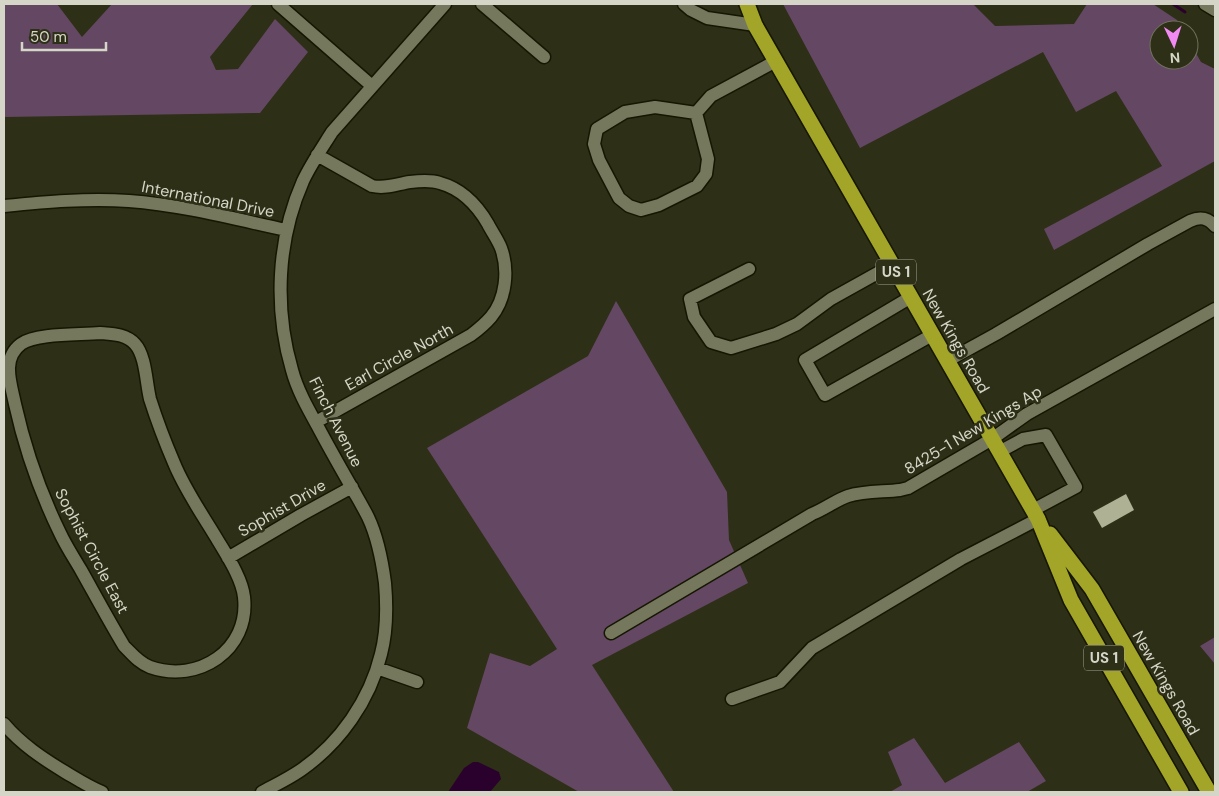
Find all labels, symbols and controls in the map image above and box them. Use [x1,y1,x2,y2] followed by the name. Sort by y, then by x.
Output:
[22,20,106,52] scale bar
[1149,20,1199,70] north arrow
[30,27,67,47] text: 50 m
[1169,49,1181,67] text: N
[140,176,276,222] street label: International Drive
[876,260,916,284] road number: US 1
[918,285,994,397] street label: New Kings Road
[341,319,457,395] street label: Earl Circle North
[304,373,368,471] street label: Finch Avenue
[900,381,1046,479] street label: 8425-1 New Kings Ap
[234,474,330,542] street label: Sophist Drive
[50,485,134,617] street label: Sophist Circle East
[1128,627,1204,739] street label: New Kings Road
[1084,646,1124,670] road number: US 1

